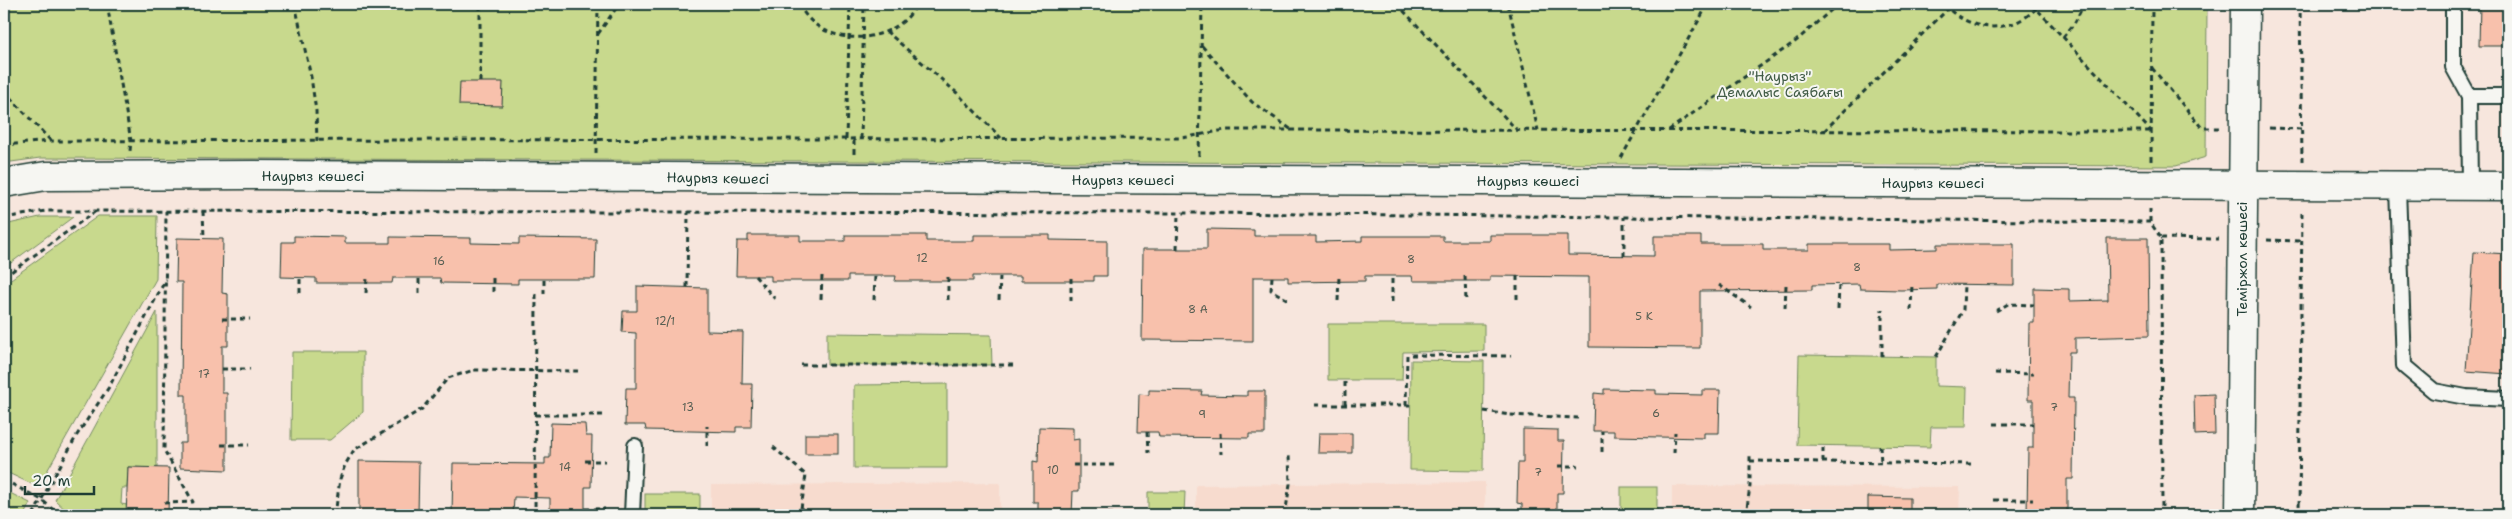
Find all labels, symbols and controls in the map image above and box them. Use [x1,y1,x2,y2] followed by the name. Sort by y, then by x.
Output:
[1717,67,1843,101] park label: "Наурыз" Демалыс Саябағы
[262,167,364,185] street label: Наурыз көшесі
[666,168,770,188] street label: Наурыз көшесі
[1072,171,1174,189] street label: Наурыз көшесі
[1477,172,1579,190] street label: Наурыз көшесі
[1882,174,1984,192] street label: Наурыз көшесі
[2233,201,2251,317] street label: Теміржол көшесі
[916,251,928,266] house number: 12
[1407,252,1415,267] house number: 8
[433,254,445,269] house number: 16
[1853,260,1861,275] house number: 8
[1188,302,1208,317] house number: 8 А
[1635,309,1653,324] house number: 5 К
[655,314,675,329] house number: 12/1
[198,367,210,382] house number: 17
[682,400,694,415] house number: 13
[2050,400,2058,415] house number: 7
[1652,406,1660,421] house number: 6
[1198,407,1206,422] house number: 9
[559,460,571,475] house number: 14
[1047,463,1059,478] house number: 10
[25,464,94,496] scale bar
[1534,465,1542,480] house number: 7
[32,471,71,491] text: 20 m

